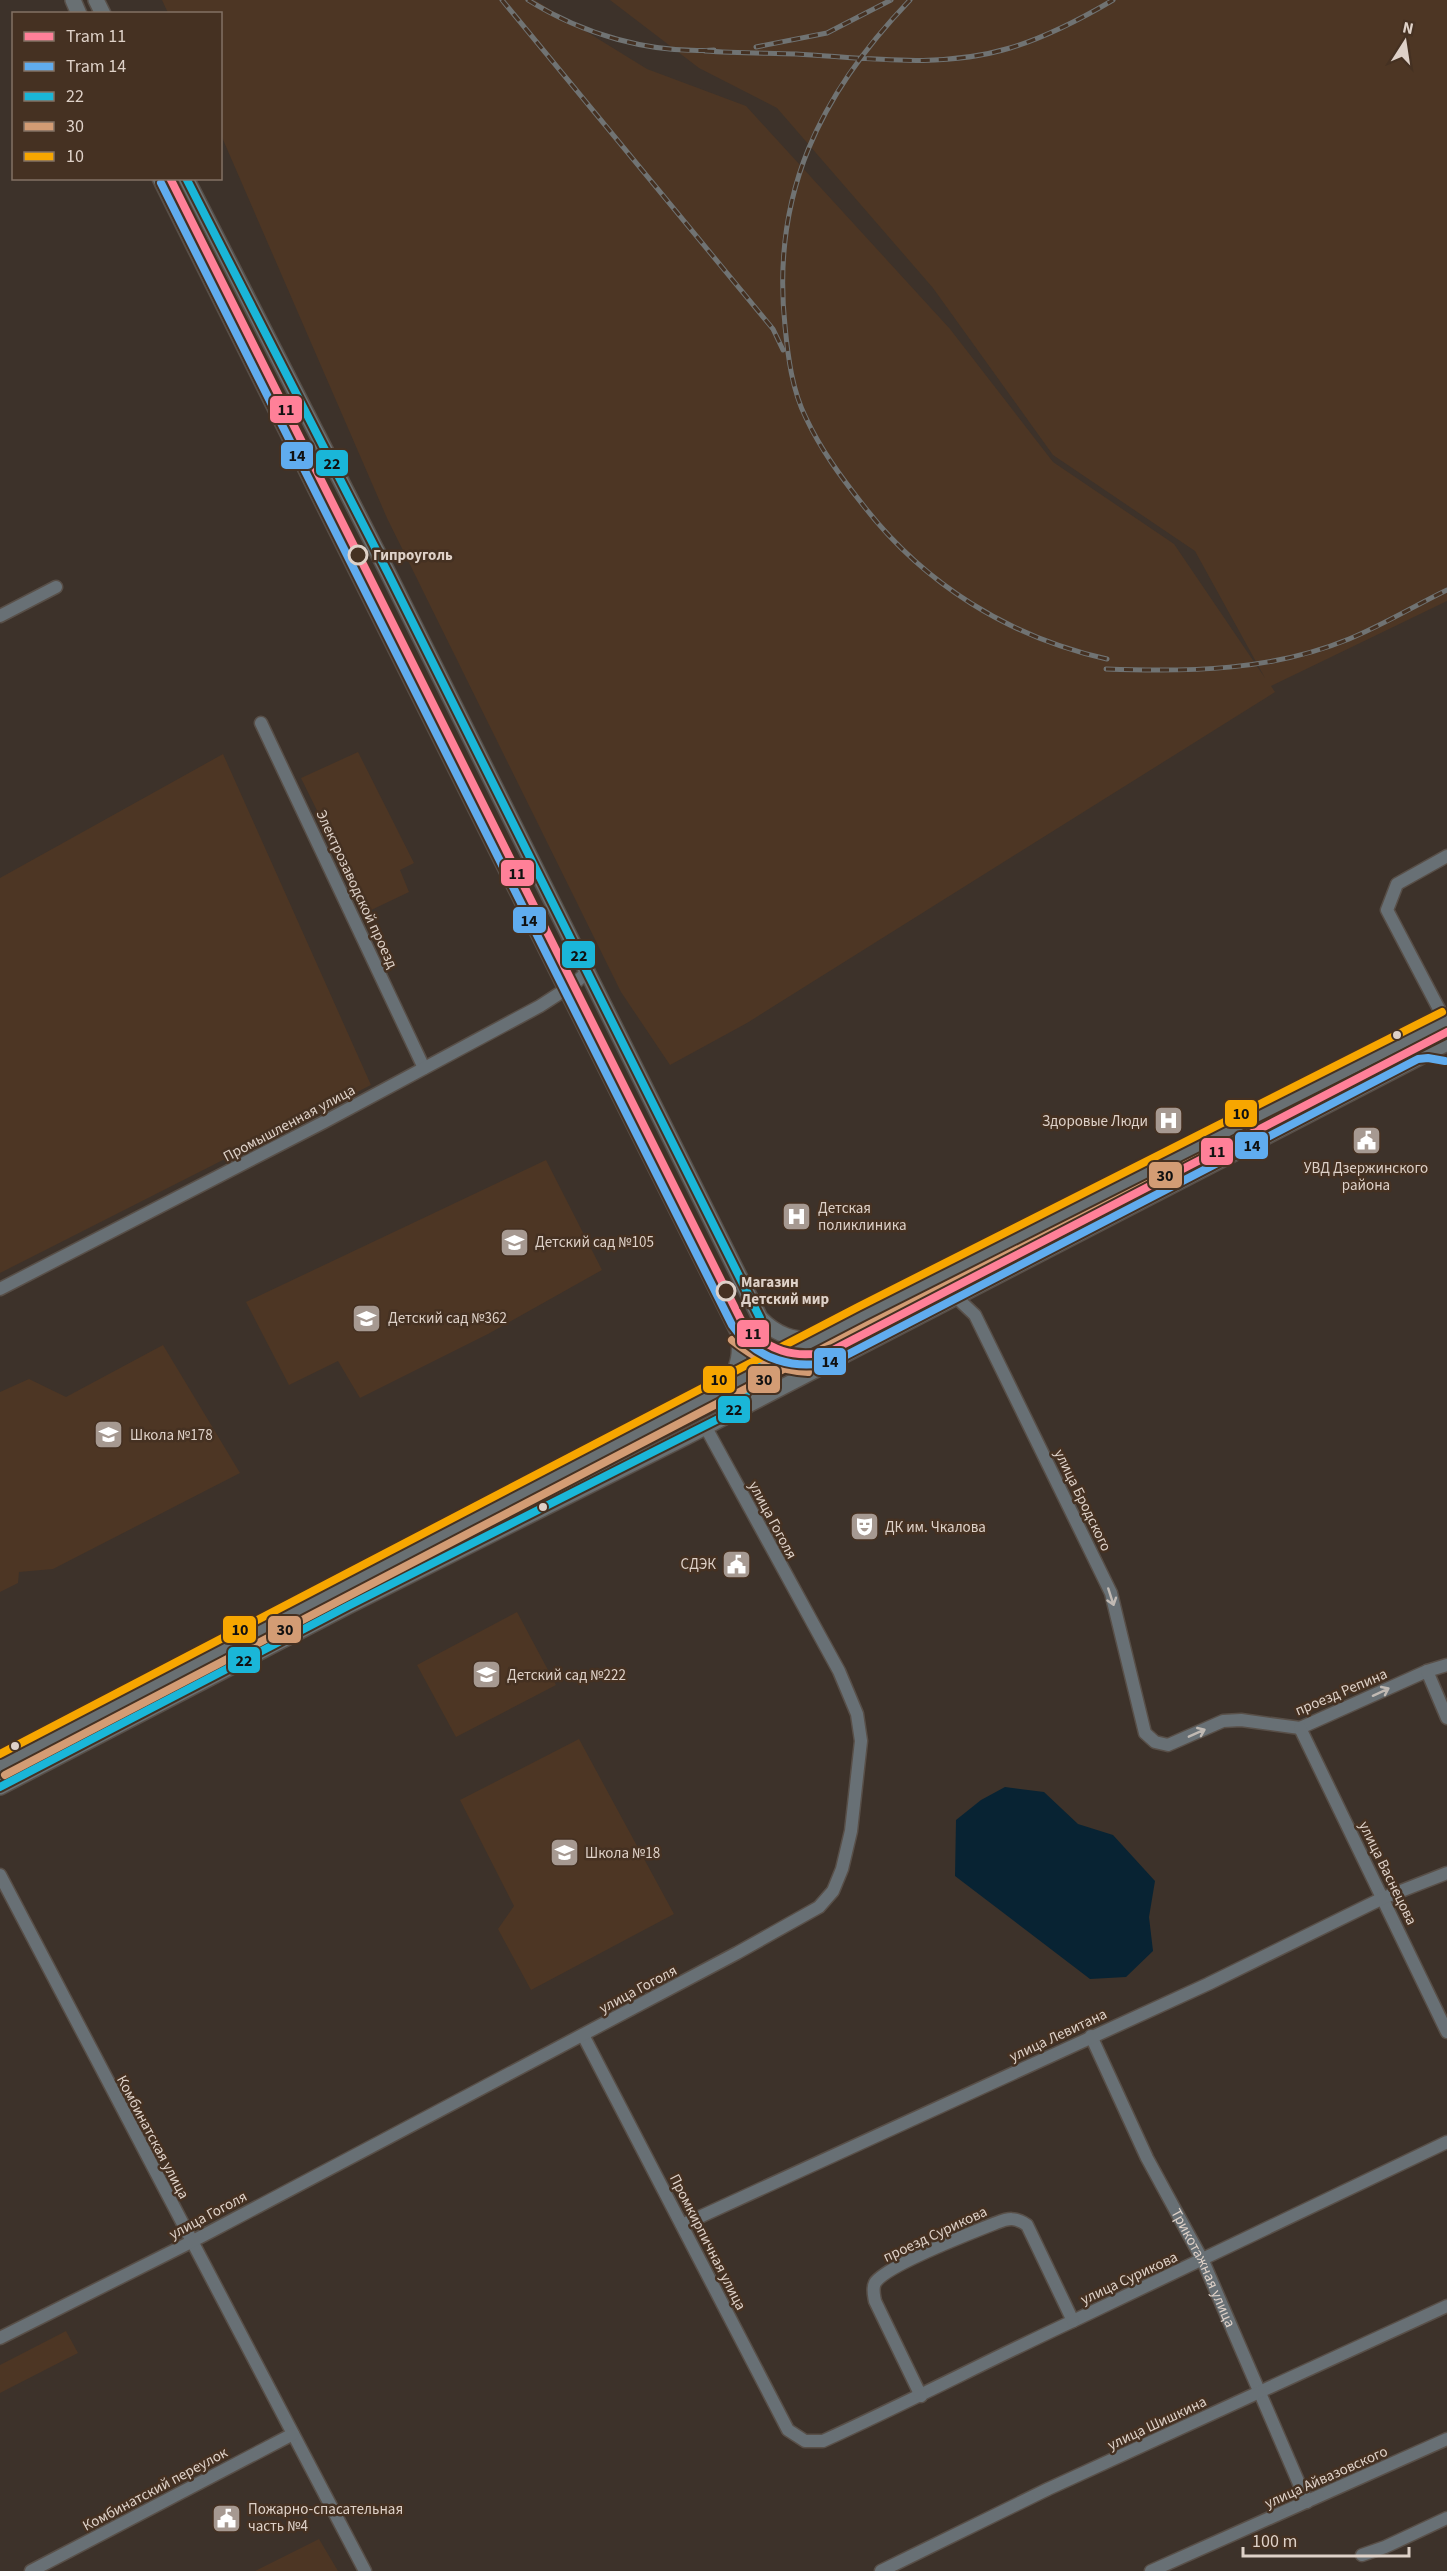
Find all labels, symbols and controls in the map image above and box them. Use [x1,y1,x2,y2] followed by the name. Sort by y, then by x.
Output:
[12,12,222,180] legend
[1375,12,1435,72] north arrow
[1400,16,1415,40] text: N
[66,24,126,49] text: Tram 11
[66,54,126,79] text: Tram 14
[66,84,84,109] text: 22
[66,114,84,139] text: 30
[66,144,84,169] text: 10
[269,395,303,424] line badge: 11
[278,399,294,421] text: 11
[280,441,314,470] line badge: 14
[289,445,306,467] text: 14
[315,449,349,477] line badge: 22
[324,453,340,475] text: 22
[348,545,368,565] marker: Гипроуголь
[373,545,453,566] place label: Гипроуголь
[310,806,403,972] street label: Электрозаводской проезд
[500,859,535,887] line badge: 11
[509,863,525,885] text: 11
[512,906,547,934] line badge: 14
[521,910,538,932] text: 14
[561,940,596,969] line badge: 22
[571,945,587,967] text: 22
[1391,1029,1403,1041] unlabelled marker
[219,1080,359,1167] street label: Промышленная улица
[1224,1099,1258,1128] line badge: 10
[1233,1103,1249,1125] text: 10
[1153,1105,1185,1137] hospital icon: Здоровые Люди
[1042,1111,1148,1132] place label: Здоровые Люди
[1350,1125,1382,1157] public building icon: УВД Дзержинского района
[1234,1131,1269,1160] line badge: 14
[1244,1135,1261,1157] text: 14
[1200,1137,1234,1166] line badge: 11
[1209,1141,1225,1163] text: 11
[1304,1158,1428,1196] place label: УВД Дзержинского района
[1148,1161,1183,1189] line badge: 30
[1157,1165,1173,1187] text: 30
[818,1198,906,1236] place label: Детская поликлиника
[781,1201,813,1233] hospital icon: Детская поликлиника
[498,1226,530,1258] school or university icon: Детский сад №105
[535,1232,654,1253] place label: Детский сад №105
[741,1272,829,1310] place label: Магазин Детский мир
[716,1281,736,1301] marker: Магазин Детский мир
[351,1302,383,1334] school or university icon: Детский сад №362
[388,1308,507,1329] place label: Детский сад №362
[736,1319,770,1348] line badge: 11
[745,1323,761,1345] text: 11
[813,1347,847,1376] line badge: 14
[822,1351,839,1373] text: 14
[702,1365,736,1394] line badge: 10
[747,1365,781,1394] line badge: 30
[711,1369,727,1391] text: 10
[756,1369,772,1391] text: 30
[717,1395,751,1424] line badge: 22
[726,1399,742,1421] text: 22
[93,1419,125,1451] school or university icon: Школа №178
[130,1425,213,1446] place label: Школа №178
[1049,1446,1116,1555] street label: улица Бродского
[743,1477,802,1563] street label: улица Гоголя
[537,1501,549,1513] unlabelled marker
[848,1511,880,1543] theatre icon: ДК им. Чкалова
[885,1517,986,1538] place label: ДК им. Чкалова
[721,1548,753,1580] public building icon: СДЭК
[681,1554,716,1575] place label: СДЭК
[1107,1587,1118,1606] one-way arrow
[222,1615,257,1644] line badge: 10
[267,1615,302,1644] line badge: 30
[232,1619,248,1641] text: 10
[277,1619,293,1641] text: 30
[227,1646,261,1674] line badge: 22
[236,1650,252,1672] text: 22
[470,1659,502,1691] school or university icon: Детский сад №222
[1292,1664,1391,1721] street label: проезд Репина
[507,1665,626,1686] place label: Детский сад №222
[1372,1686,1390,1698] one-way arrow
[1187,1726,1205,1738] one-way arrow
[9,1740,21,1752] unlabelled marker
[1353,1818,1422,1929] street label: улица Васнецова
[548,1837,580,1869] school or university icon: Школа №18
[585,1843,660,1864] place label: Школа №18
[595,1960,681,2019] street label: улица Гоголя
[1006,2004,1110,2067] street label: улица Левитана
[111,2072,194,2203] street label: Комбинатская улица
[664,2170,751,2314] street label: Промкирпичная улица
[165,2186,251,2245] street label: улица Гоголя
[880,2201,991,2268] street label: проезд Сурикова
[1165,2205,1240,2331] street label: Трикотажная улица
[1077,2247,1181,2310] street label: улица Сурикова
[1104,2391,1210,2456] street label: улица Шишкина
[1261,2441,1391,2514] street label: улица Айвазовского
[79,2442,232,2537] street label: Комбинатский переулок
[248,2499,403,2537] place label: Пожарно-спасательная часть №4
[211,2502,243,2534] public building icon: Пожарно-спасательная часть №4
[1243,2520,1410,2558] scale bar
[1252,2529,1297,2554] text: 100 m

